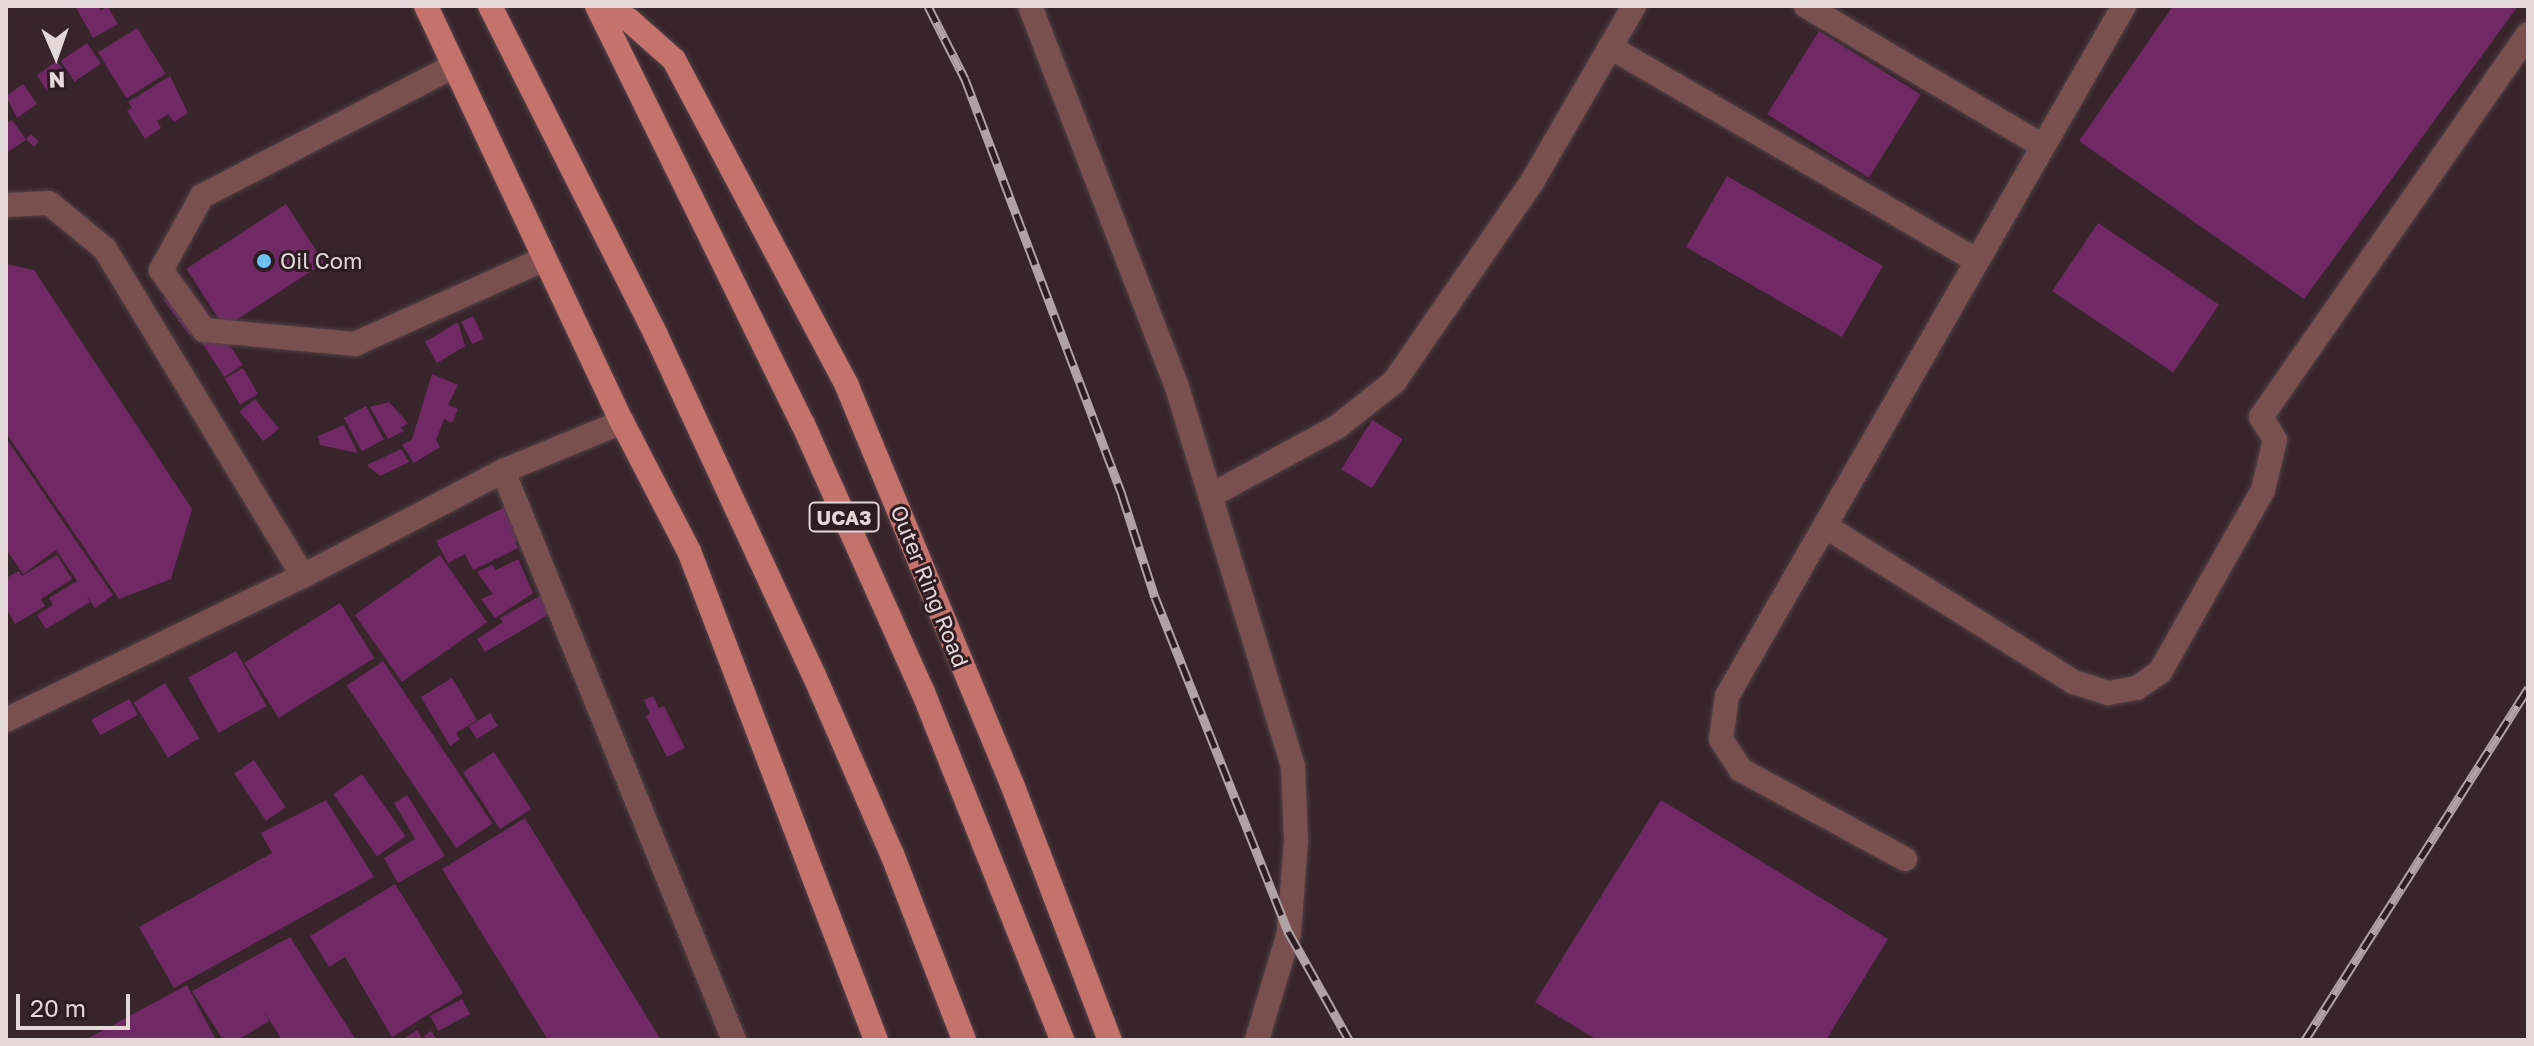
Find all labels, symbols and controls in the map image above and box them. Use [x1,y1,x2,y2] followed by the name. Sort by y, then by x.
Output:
[16,16,96,96] north arrow
[48,67,66,94] text: N
[280,248,362,274] place label: Oil Com
[255,252,273,270] marker: Oil Com
[808,501,880,533] road number: UCA3
[885,501,975,671] street label: Outer Ring Road
[20,978,134,1028] scale bar
[30,993,86,1022] text: 20 m

